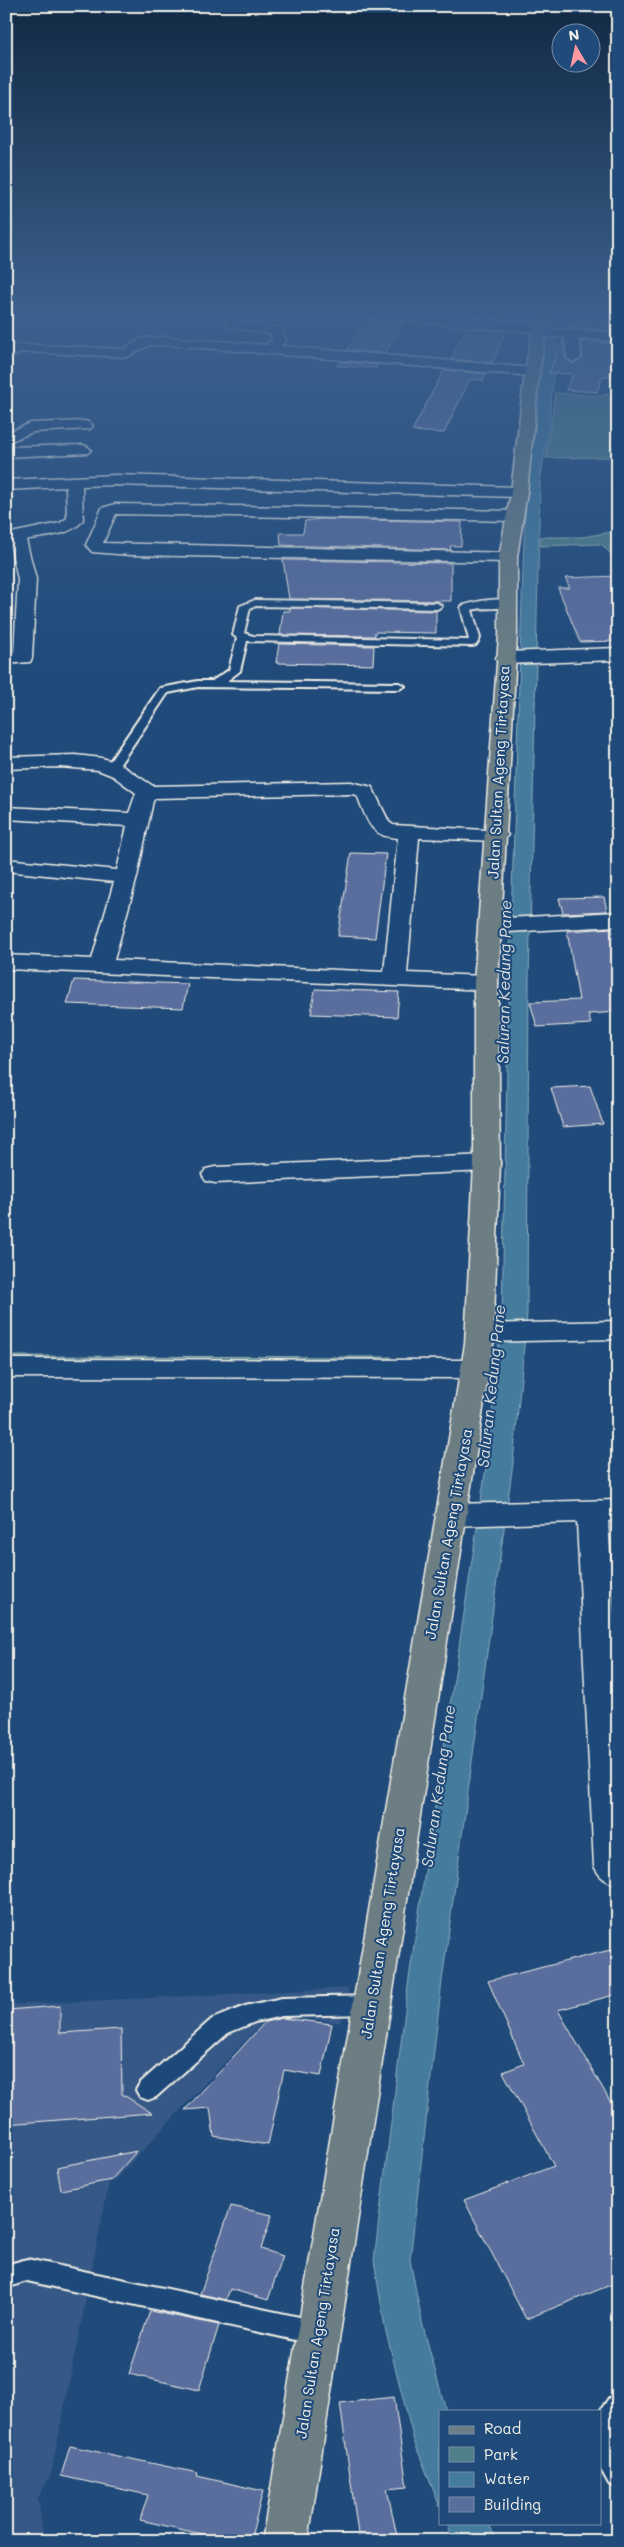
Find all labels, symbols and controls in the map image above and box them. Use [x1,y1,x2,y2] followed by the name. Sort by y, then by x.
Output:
[552,22,602,72] north arrow
[567,24,581,45] text: N
[482,665,514,879] street label: Jalan Sultan Ageng Tirtayasa
[492,900,515,1064] water label: Saluran Kedung Pane
[471,1303,510,1469] water label: Saluran Kedung Pane
[420,1427,476,1641] street label: Jalan Sultan Ageng Tirtayasa
[416,1703,459,1869] water label: Saluran Kedung Pane
[355,1826,409,2040] street label: Jalan Sultan Ageng Tirtayasa
[290,2226,344,2440] street label: Jalan Sultan Ageng Tirtayasa
[439,2410,602,2524] legend
[484,2418,521,2438] text: Road
[484,2444,518,2464] text: Park
[484,2468,530,2488] text: Water
[484,2494,541,2514] text: Building

